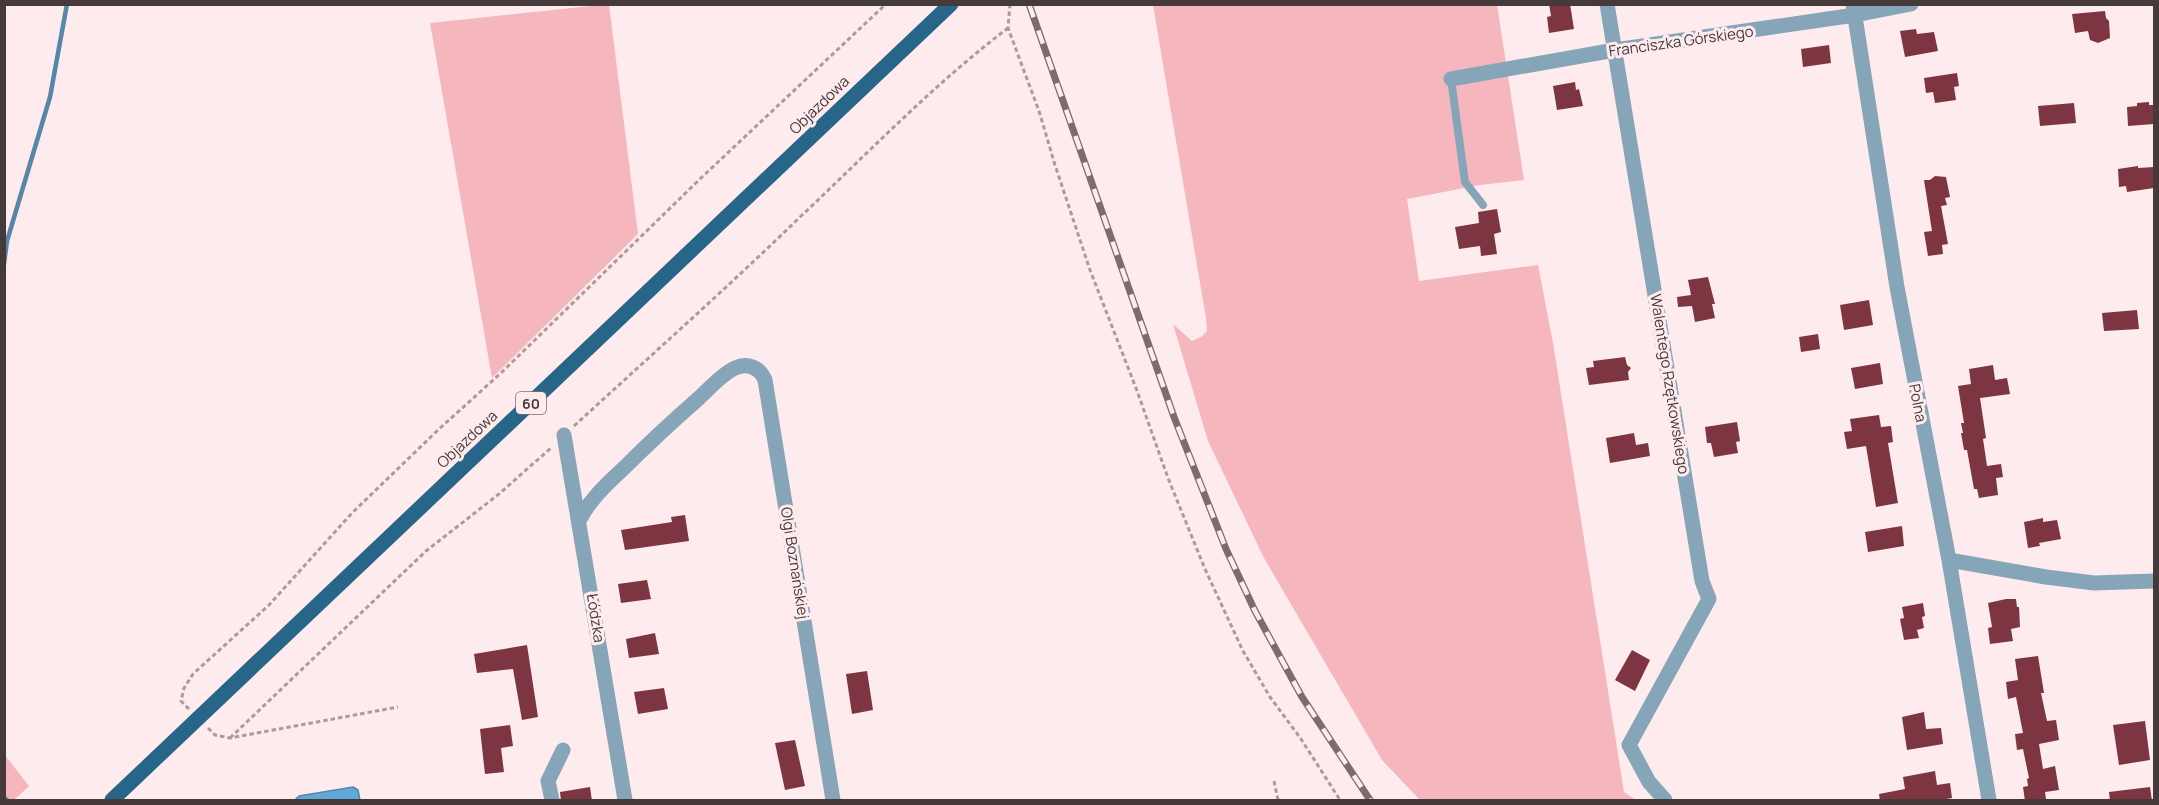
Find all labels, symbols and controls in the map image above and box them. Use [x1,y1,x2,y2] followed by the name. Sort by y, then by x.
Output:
[1607,20,1755,62] street label: Franciszka Górskiego
[784,71,854,139] street label: Objazdowa
[1645,292,1695,476] street label: Walentego Rzętkowskiego
[1904,382,1932,424] street label: Polna
[516,392,546,414] road number: 60
[432,405,502,473] street label: Objazdowa
[776,506,814,620] street label: Olgi Boznańskiej
[582,592,610,644] street label: Łódzka

